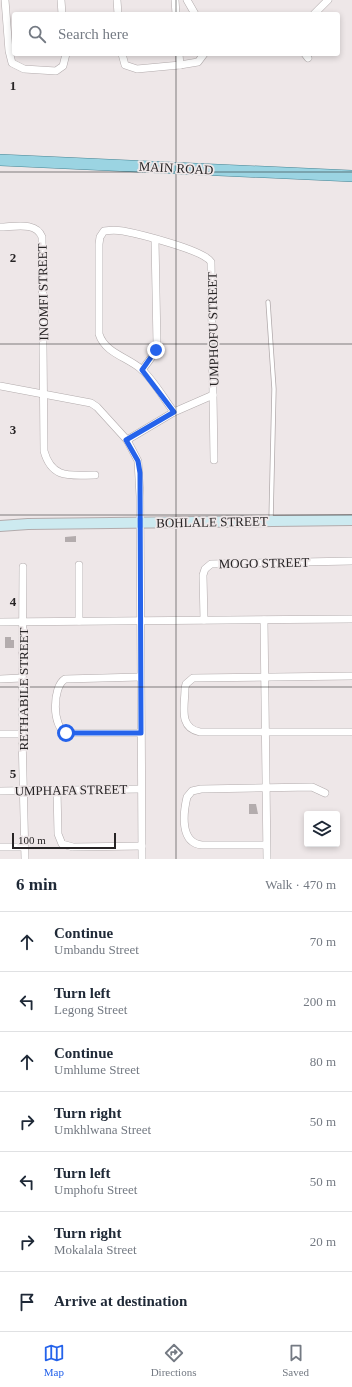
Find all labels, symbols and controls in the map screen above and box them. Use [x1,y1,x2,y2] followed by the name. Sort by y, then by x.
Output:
[12,12,340,56] search box
[26,23,48,45] icon: search
[58,26,128,42] text: Search here
[10,78,16,93] text: 1
[138,159,214,177] street label: MAIN ROAD
[35,243,51,341] street label: INOMFI STREET
[10,250,16,265] text: 2
[205,272,221,386] street label: UMPHOFU STREET
[147,341,165,359] route end
[10,422,17,437] text: 3
[156,514,268,530] street label: BOHLALE STREET
[219,555,310,571] street label: MOGO STREET
[10,594,17,609] text: 4
[16,627,31,751] street label: RETHABILE STREET
[57,724,75,742] route start
[10,766,17,781] text: 5
[14,782,128,798] street label: UMPHAFA STREET
[304,811,340,847] map controls
[304,811,340,847] button: layers
[12,831,116,850] scale bar
[18,834,46,846] text: 100 m
[16,875,57,894] text: 6 min
[265,877,336,892] text: Walk · 470 m
[54,925,113,941] text: Continue
[16,931,38,953] icon: ahead
[310,934,336,949] text: 70 m
[54,942,139,957] text: Umbandu Street
[54,985,111,1001] text: Turn left
[16,991,38,1013] icon: left
[303,994,336,1009] text: 200 m
[54,1002,127,1017] text: Legong Street
[54,1045,113,1061] text: Continue
[16,1051,38,1073] icon: ahead
[310,1054,336,1069] text: 80 m
[54,1062,140,1077] text: Umhlume Street
[54,1105,121,1121] text: Turn right
[16,1111,38,1133] icon: right
[310,1114,336,1129] text: 50 m
[54,1122,151,1137] text: Umkhlwana Street
[54,1165,111,1181] text: Turn left
[16,1171,38,1193] icon: left
[310,1174,336,1189] text: 50 m
[54,1182,137,1197] text: Umphofu Street
[54,1225,121,1241] text: Turn right
[16,1231,38,1253] icon: right
[310,1234,336,1249] text: 20 m
[54,1242,137,1257] text: Mokalala Street
[16,1291,38,1313] icon: arrive
[54,1293,187,1309] text: Arrive at destination
[43,1342,65,1378] tab: Map
[151,1342,196,1378] tab: Directions
[282,1342,309,1378] tab: Saved

